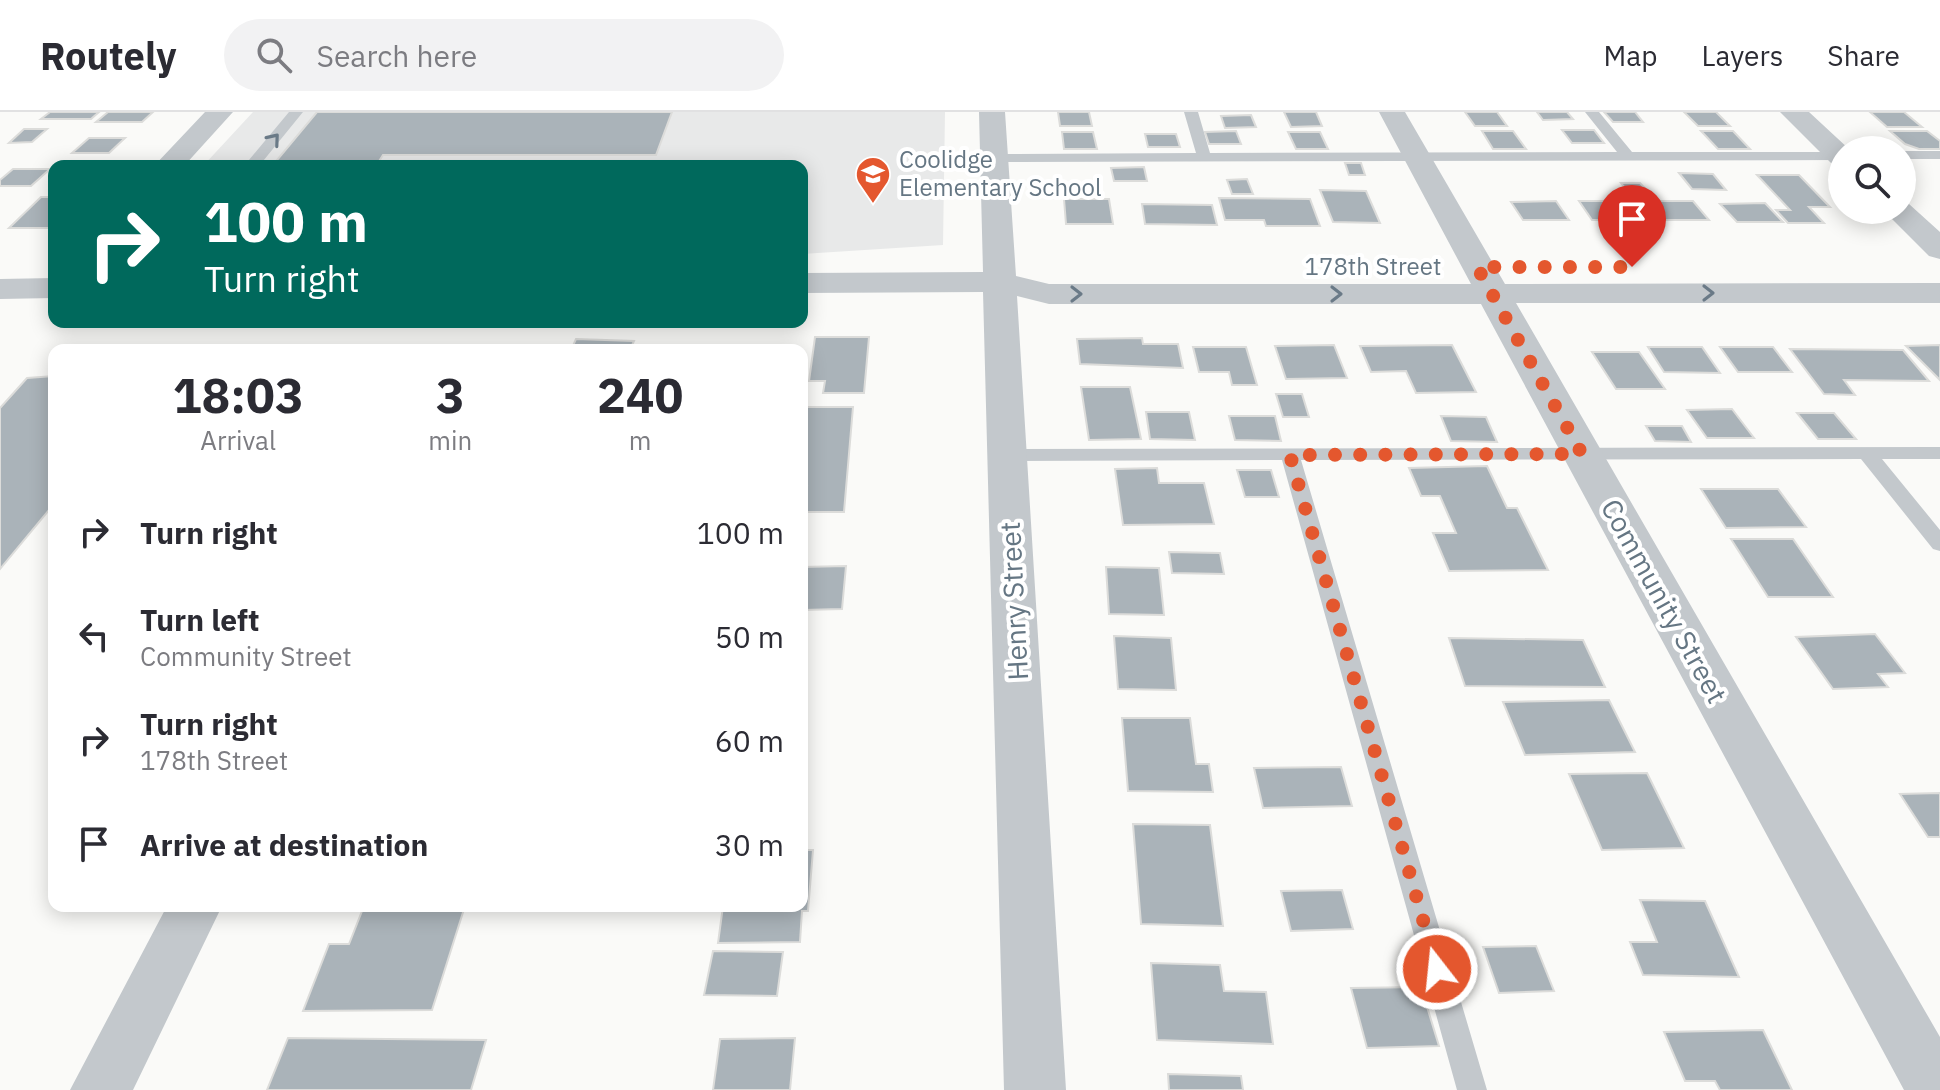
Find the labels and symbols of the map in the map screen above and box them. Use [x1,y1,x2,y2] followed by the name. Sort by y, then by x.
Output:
[264,134,278,148] one-way arrow
[899,143,1101,203] place label: Coolidge Elementary School
[854,155,892,205] school or university icon: Coolidge Elementary School
[1598,185,1666,267] pin
[1305,250,1441,282] street label: 178th Street
[1702,284,1715,302] one-way arrow
[1070,285,1083,303] one-way arrow
[1330,285,1343,303] one-way arrow
[1593,492,1736,709] street label: Community Street
[991,521,1036,681] street label: Henry Street
[1395,927,1479,1011] position arrow

